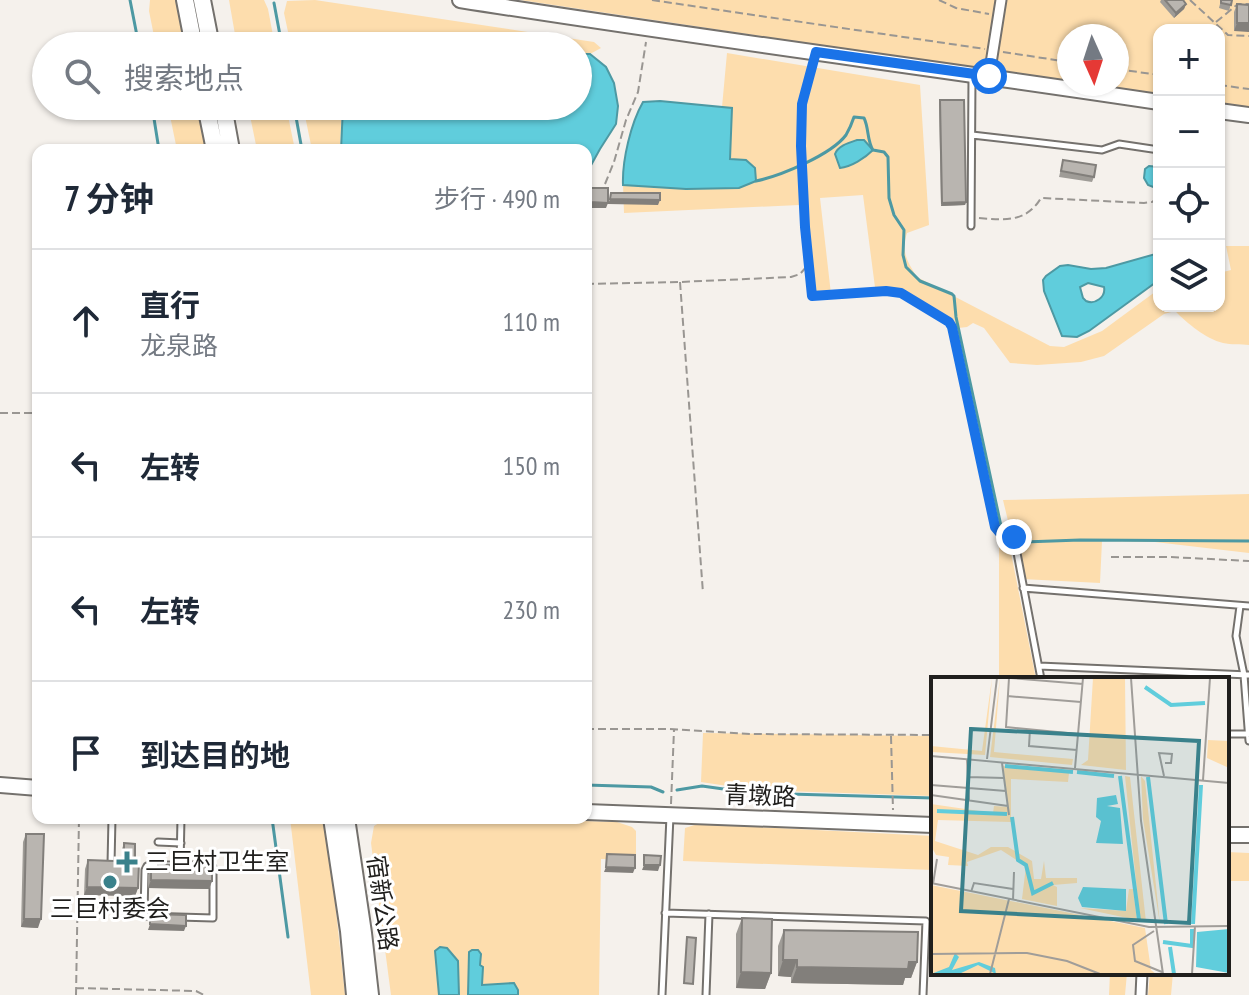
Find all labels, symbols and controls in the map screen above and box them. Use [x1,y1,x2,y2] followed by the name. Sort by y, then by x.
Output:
[1057,24,1129,96] north arrow
[1153,24,1225,312] map controls
[1153,24,1225,96] button: +
[32,32,592,120] search box
[60,54,104,98] icon: search
[124,58,244,97] text: 搜索地点
[971,58,1007,94] route start
[1153,96,1225,168] button: −
[1153,168,1225,240] button: locate
[64,176,154,220] text: 7 分钟
[434,182,560,215] text: 步行 · 490 m
[1153,240,1225,312] button: layers
[140,285,200,324] text: 直行
[64,299,108,343] icon: ahead
[502,305,560,338] text: 110 m
[140,329,218,362] text: 龙泉路
[64,443,108,487] icon: left
[140,447,200,486] text: 左转
[502,449,560,482] text: 150 m
[996,519,1032,555] route end
[64,587,108,631] icon: left
[140,591,200,630] text: 左转
[502,593,560,626] text: 230 m
[931,677,1229,975] inset map
[64,731,108,775] icon: arrive
[140,735,290,774] text: 到达目的地
[723,779,797,812] street label: 青墩路
[145,846,289,877] place label: 三巨村卫生室
[116,851,138,873] marker: 三巨村卫生室
[360,853,405,953] street label: 宿新公路
[101,873,119,891] marker: 三巨村委会
[50,893,170,924] place label: 三巨村委会

